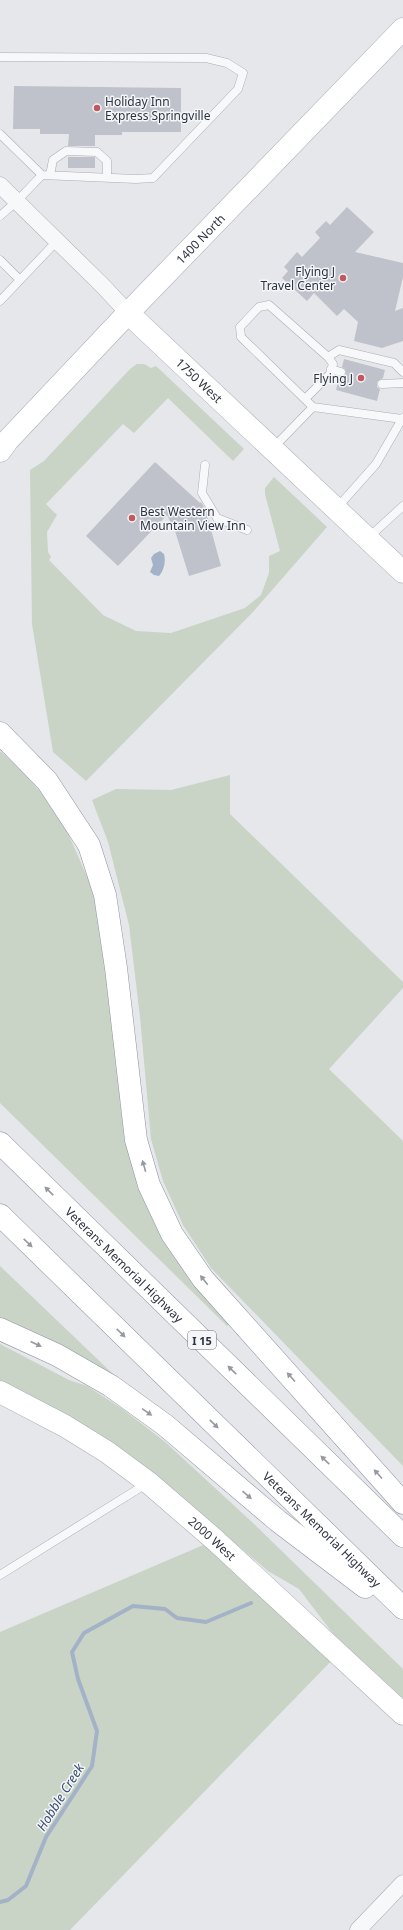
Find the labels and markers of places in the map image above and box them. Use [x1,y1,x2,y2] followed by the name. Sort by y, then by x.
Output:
[105,93,211,124] place label: Holiday Inn Express Springville
[92,103,102,113] marker: Holiday Inn Express Springville
[261,263,335,294] place label: Flying J Travel Center
[338,273,348,283] marker: Flying J Travel Center
[313,370,353,387] place label: Flying J
[356,373,366,383] marker: Flying J
[140,503,246,534] place label: Best Western Mountain View Inn
[127,513,137,523] marker: Best Western Mountain View Inn

